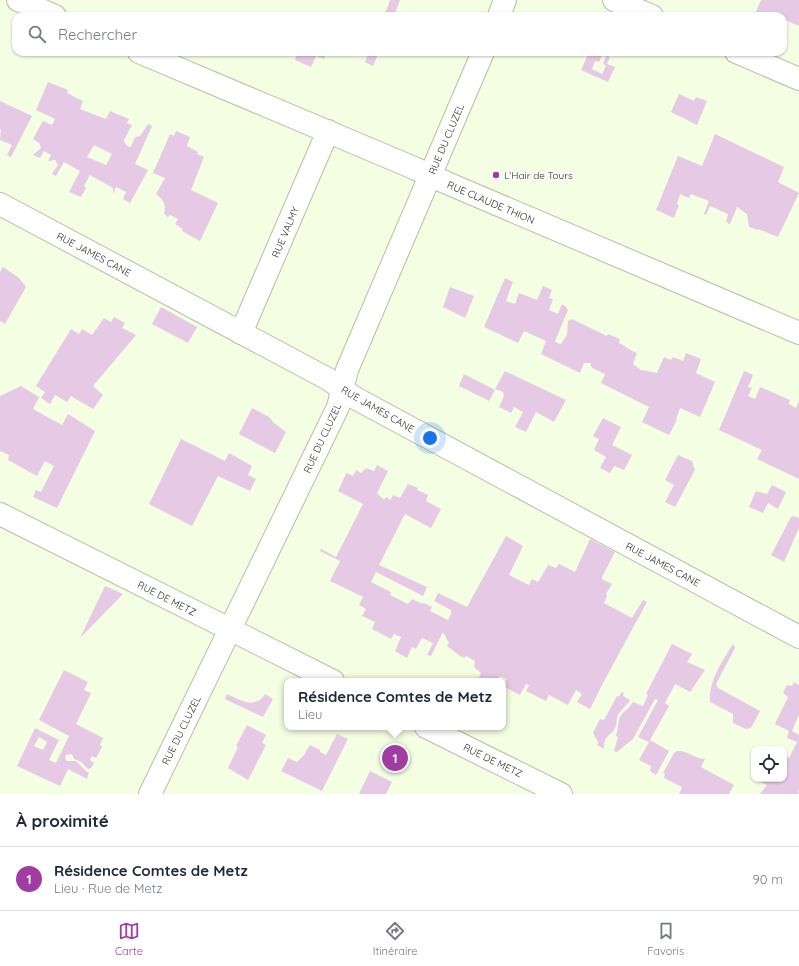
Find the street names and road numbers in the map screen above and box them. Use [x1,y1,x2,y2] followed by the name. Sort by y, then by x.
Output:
[426,101,467,176] street label: RUE DU CLUZEL
[445,178,537,227] street label: RUE CLAUDE THION
[269,204,302,260] street label: RUE VALMY
[54,229,134,280] street label: RUE JAMES CANE
[339,383,417,436] street label: RUE JAMES CANE
[301,401,345,475] street label: RUE DU CLUZEL
[623,539,703,590] street label: RUE JAMES CANE
[135,578,198,619] street label: RUE DE METZ
[159,693,204,767] street label: RUE DU CLUZEL
[461,741,524,780] street label: RUE DE METZ

